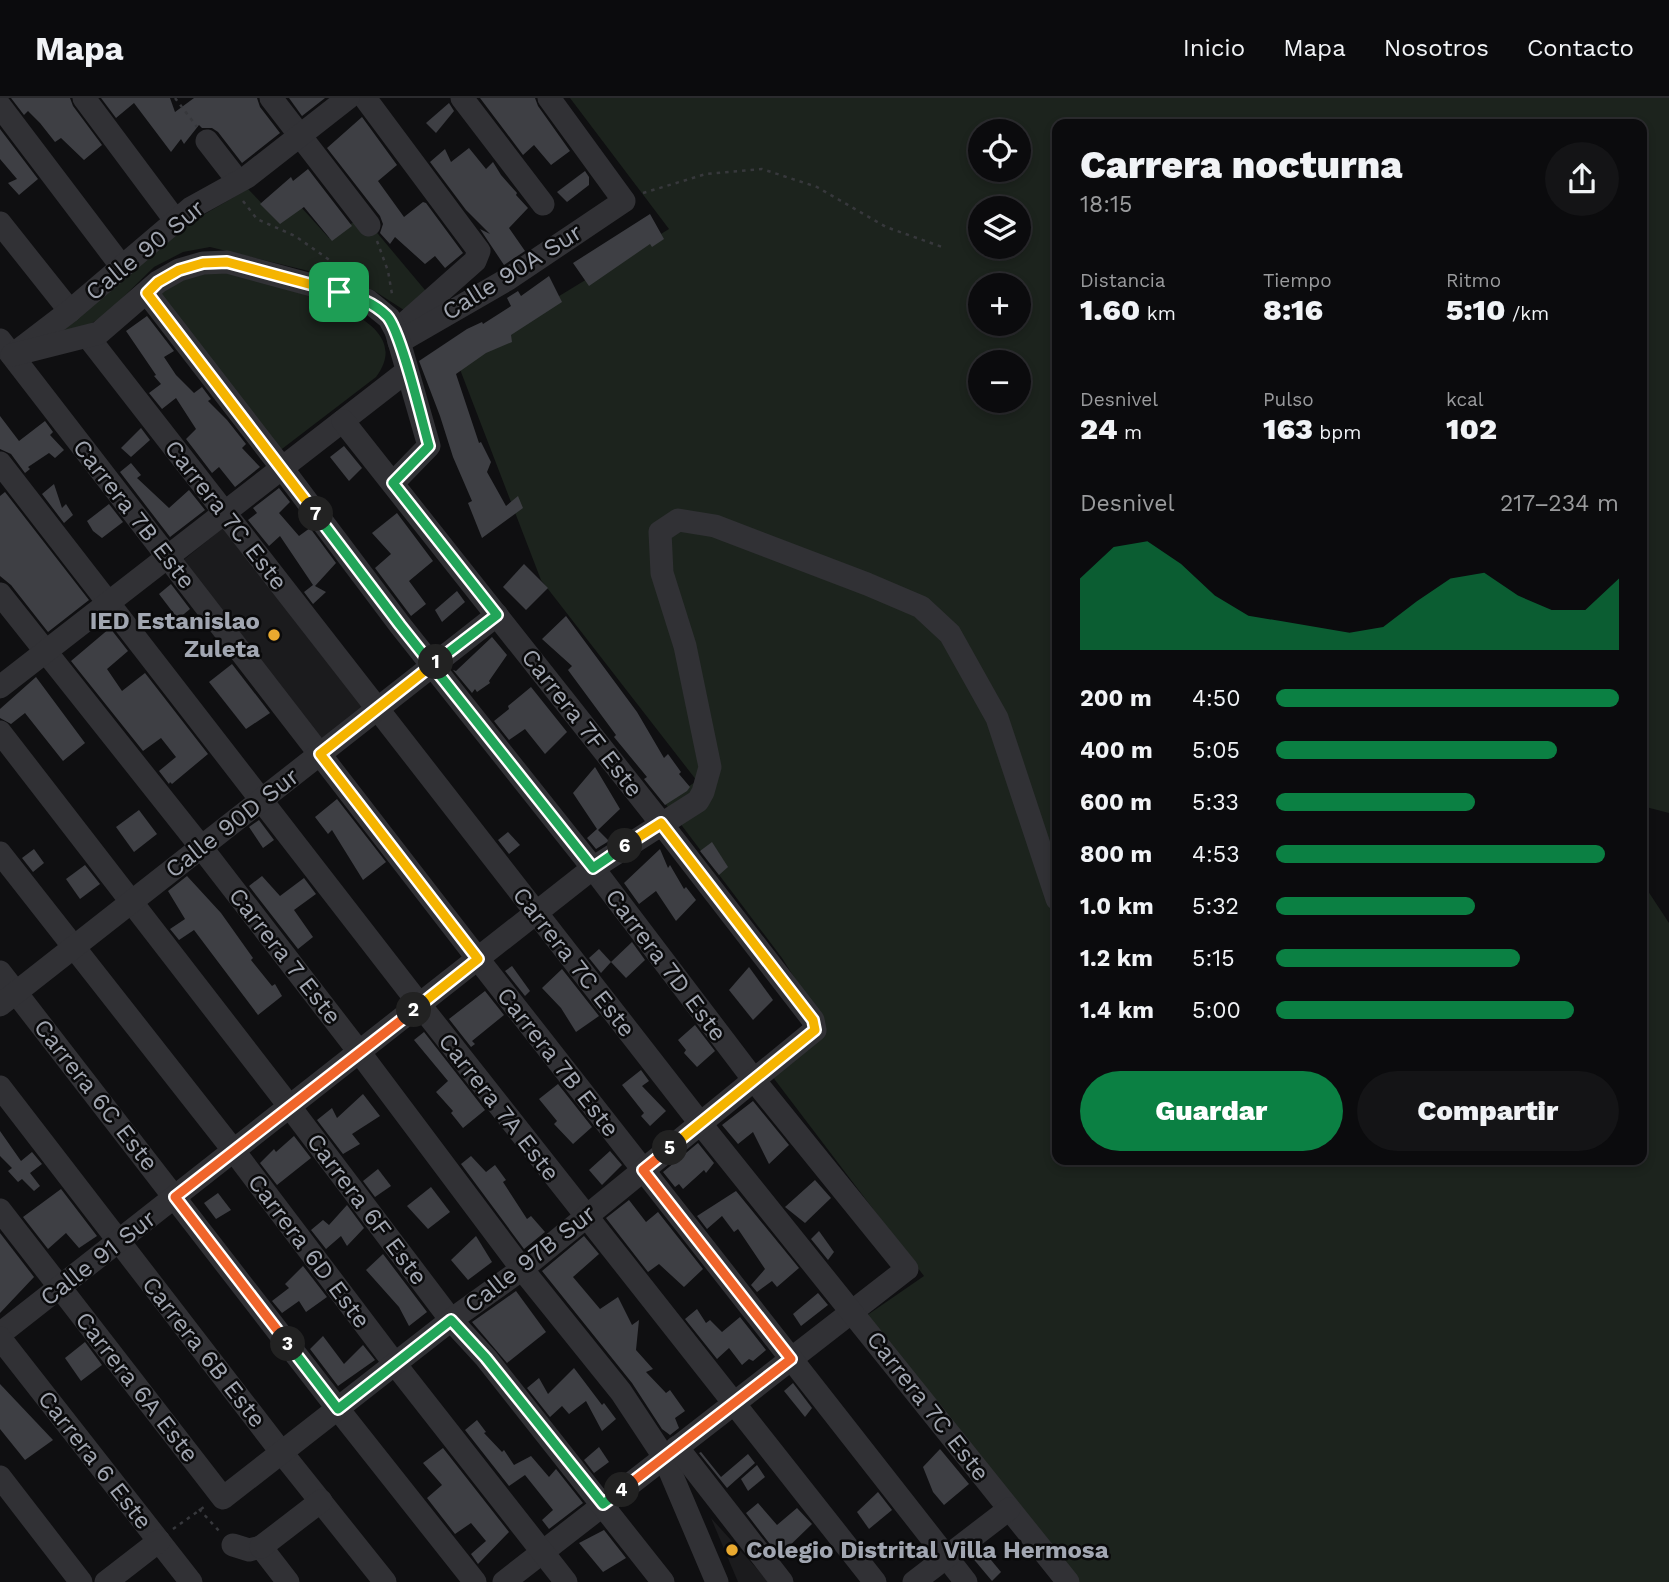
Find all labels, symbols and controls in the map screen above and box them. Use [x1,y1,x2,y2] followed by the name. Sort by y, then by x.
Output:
[35,29,124,68] text: Mapa
[1183,34,1245,62] text: Inicio
[1283,34,1346,62] text: Mapa
[1384,34,1489,62] text: Nosotros
[1527,34,1634,62] text: Contacto
[968,119,1031,413] map controls
[968,119,1031,182] button: locate
[1545,142,1619,216] button: share
[1080,143,1402,187] text: Carrera nocturna
[1080,191,1132,218] text: 18:15
[80,194,210,306] street label: Calle 90 Sur
[968,196,1031,259] button: layers
[437,218,587,326] street label: Calle 90A Sur
[309,262,369,322] pin
[1080,269,1166,292] text: Distancia
[1263,269,1332,292] text: Tiempo
[1446,269,1501,292] text: Ritmo
[320,273,358,311] icon: arrive
[968,273,1031,336] button: +
[1080,292,1140,327] text: 1.60
[1263,292,1323,327] text: 8:16
[1446,292,1506,327] text: 5:10
[1140,302,1176,325] text: km
[1506,302,1549,325] text: /km
[968,350,1031,413] button: −
[1080,388,1158,411] text: Desnivel
[1263,388,1314,411] text: Pulso
[1446,388,1484,411] text: kcal
[1080,411,1118,446] text: 24
[1263,411,1313,446] text: 163
[1446,411,1497,446] text: 102
[1118,421,1142,444] text: m
[1313,421,1361,444] text: bpm
[67,434,201,594] street label: Carrera 7B Este
[159,434,293,596] street label: Carrera 7C Este
[1080,490,1175,517] text: Desnivel
[1500,490,1619,517] text: 217–234 m
[298,496,334,532] pin: 7
[310,502,321,525] text: 7
[90,607,260,663] place label: IED Estanislao Zuleta
[266,627,282,643] marker: IED Estanislao Zuleta
[515,643,649,803] street label: Carrera 7F Este
[418,644,453,680] pin: 1
[431,650,440,673] text: 1
[1080,685,1152,712] text: 200 m
[1192,685,1241,712] text: 4:50
[1080,737,1153,764] text: 400 m
[1192,737,1240,764] text: 5:05
[160,762,305,884] street label: Calle 90D Sur
[1080,789,1152,816] text: 600 m
[1192,789,1239,816] text: 5:33
[608,828,642,864] pin: 6
[619,834,630,857] text: 6
[1080,841,1152,868] text: 800 m
[1192,841,1240,868] text: 4:53
[507,881,641,1043] street label: Carrera 7C Este
[223,882,347,1030] street label: Carrera 7 Este
[600,883,732,1047] street label: Carrera 7D Este
[1080,893,1154,920] text: 1.0 km
[1192,893,1239,920] text: 5:32
[1080,945,1153,972] text: 1.2 km
[1192,945,1235,972] text: 5:15
[491,982,625,1142] street label: Carrera 7B Este
[396,992,432,1028] pin: 2
[1080,997,1154,1024] text: 1.4 km
[1192,997,1241,1024] text: 5:00
[408,998,419,1021] text: 2
[28,1014,164,1176] street label: Carrera 6C Este
[433,1028,565,1186] street label: Carrera 7A Este
[1080,1071,1343,1151] button: Guardar
[1357,1071,1619,1151] button: Compartir
[301,1128,433,1290] street label: Carrera 6F Este
[652,1130,688,1166] pin: 5
[664,1136,675,1159] text: 5
[242,1168,376,1334] street label: Carrera 6D Este
[459,1199,601,1319] street label: Calle 97B Sur
[35,1204,162,1312] street label: Calle 91 Sur
[136,1271,272,1433] street label: Carrera 6B Este
[70,1306,204,1468] street label: Carrera 6A Este
[861,1325,995,1487] street label: Carrera 7C Este
[270,1326,306,1362] pin: 3
[282,1332,293,1355] text: 3
[32,1385,158,1535] street label: Carrera 6 Este
[604,1472,640,1508] pin: 4
[615,1478,628,1501] text: 4
[746,1536,1109,1564] place label: Colegio Distrital Villa Hermosa
[724,1542,740,1558] marker: Colegio Distrital Villa Hermosa

